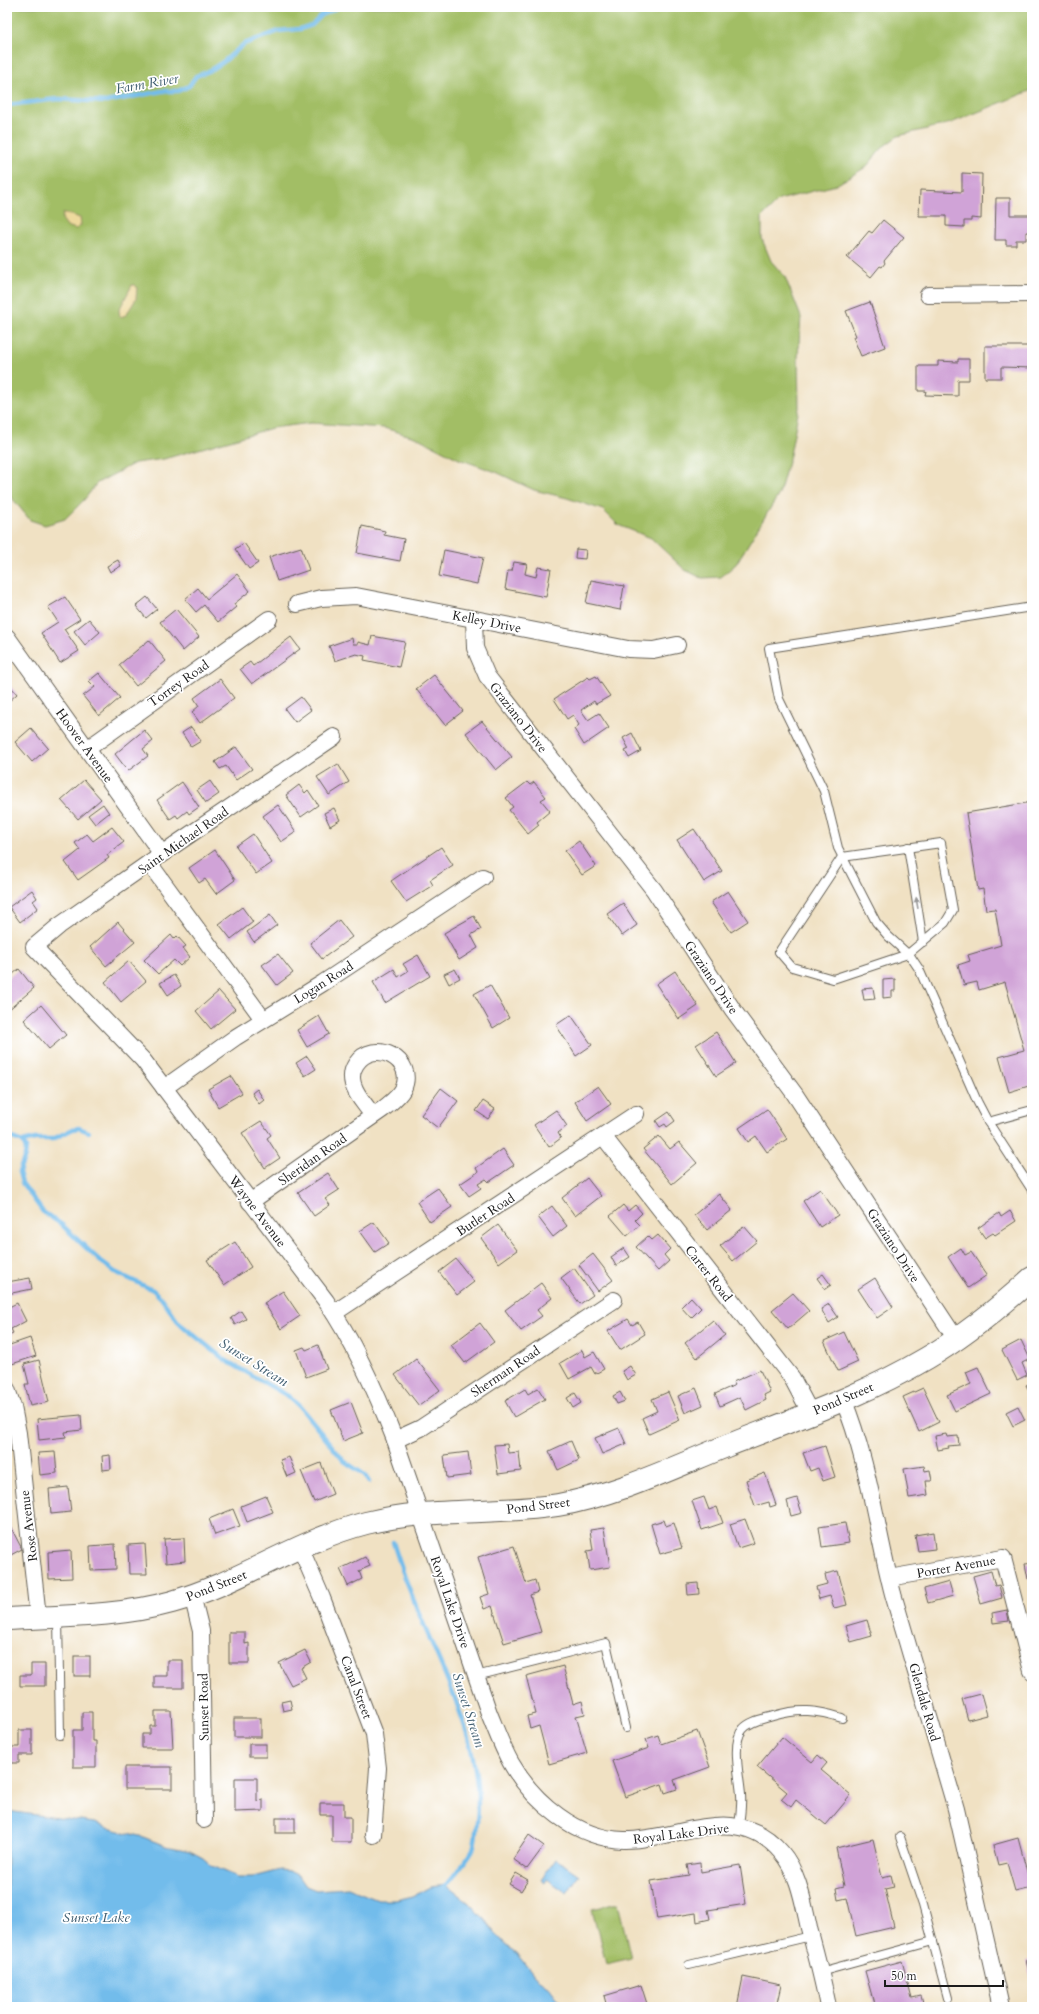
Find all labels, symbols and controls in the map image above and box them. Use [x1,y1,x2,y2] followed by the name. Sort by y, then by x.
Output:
[114,69,180,98] water label: Farm River
[451,606,523,638] street label: Kelley Drive
[144,656,213,712] street label: Torrey Road
[485,679,552,757] street label: Graziano Drive
[51,705,117,786] street label: Hoover Avenue
[135,803,232,879] street label: Saint Michael Road
[914,897,920,909] one-way arrow
[680,937,742,1018] street label: Graziano Drive
[290,957,357,1008] street label: Logan Road
[275,1129,351,1190] street label: Sheridan Road
[224,1171,290,1251] street label: Wayne Avenue
[453,1189,518,1240] street label: Butler Road
[862,1205,924,1286] street label: Graziano Drive
[680,1242,736,1306] street label: Carter Road
[216,1334,292,1391] water label: Sunset Stream
[467,1342,544,1402] street label: Sherman Road
[811,1378,876,1420] street label: Pond Street
[16,1489,42,1563] street label: Rose Avenue
[505,1493,571,1519] street label: Pond Street
[915,1551,997,1583] street label: Porter Avenue
[426,1554,474,1651] street label: Royal Lake Drive
[183,1566,249,1606] street label: Pond Street
[336,1653,376,1722] street label: Canal Street
[904,1661,944,1744] street label: Glendale Road
[447,1670,490,1751] water label: Sunset Stream
[194,1673,214,1741] street label: Sunset Road
[632,1819,730,1849] street label: Royal Lake Drive
[62,1908,130,1927] water label: Sunset Lake
[885,1962,1003,1988] scale bar
[891,1968,918,1984] text: 50 m

